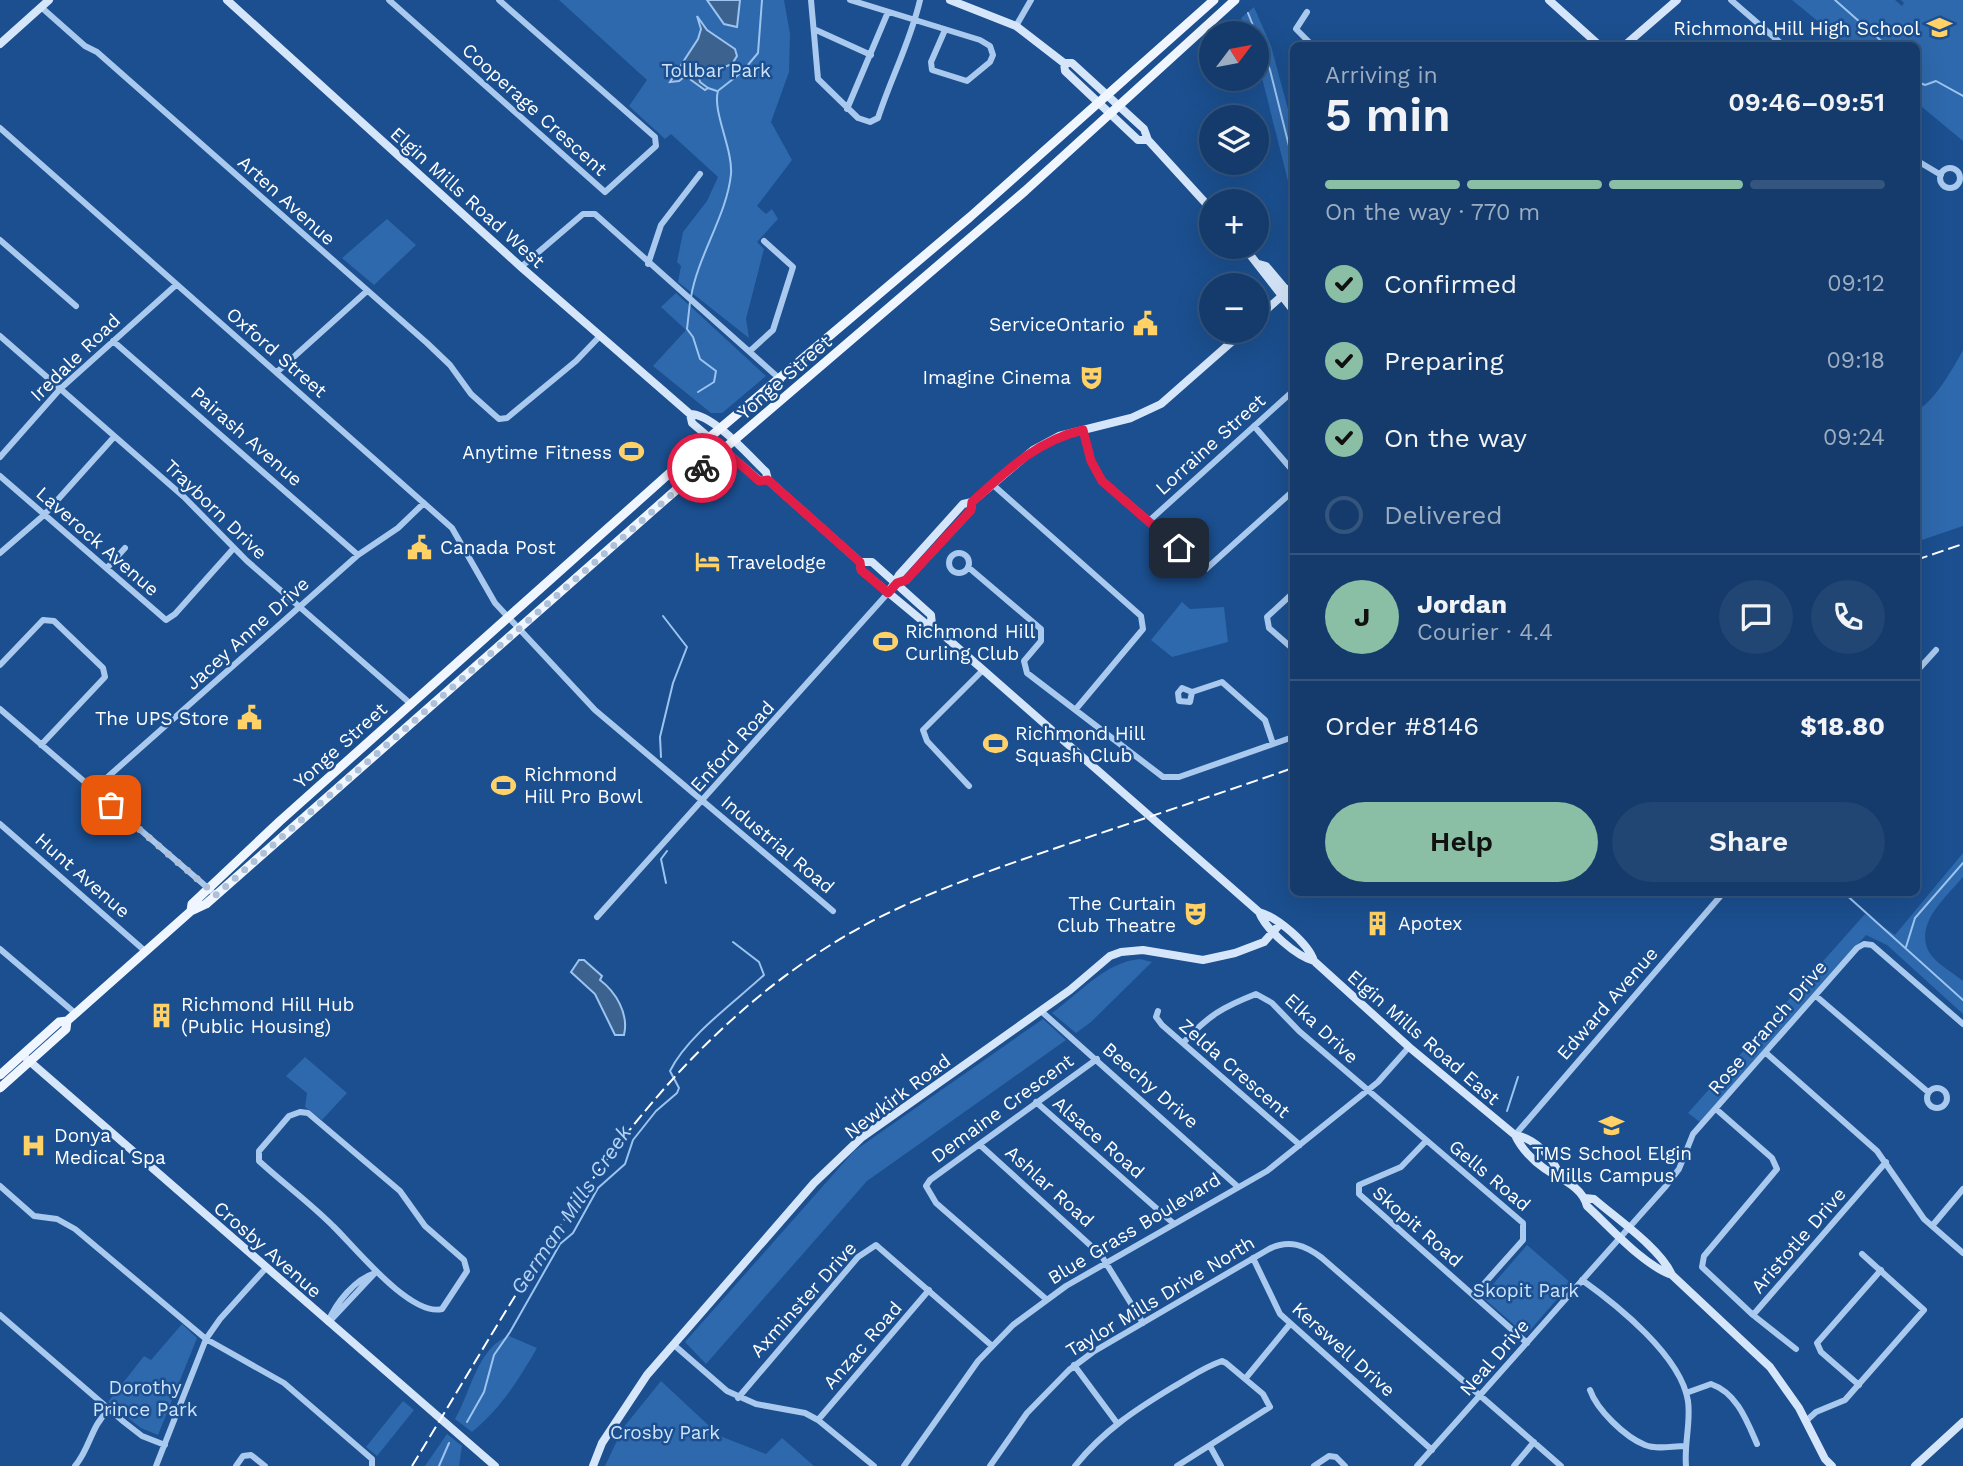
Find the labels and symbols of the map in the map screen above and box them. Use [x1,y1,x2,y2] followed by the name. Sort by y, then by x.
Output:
[1926,14,1954,42] school or university icon: Richmond Hill High School
[1673,17,1920,40] place label: Richmond Hill High School
[1199,21,1269,91] north arrow
[457,38,612,181] street label: Cooperage Crescent
[661,59,771,82] park label: Tollbar Park
[386,122,550,273] street label: Elgin Mills Road West
[233,151,340,250] street label: Arten Avenue
[222,302,332,402] street label: Oxford Street
[26,309,125,406] street label: Iredale Road
[1131,310,1159,338] public building icon: ServiceOntario
[989,313,1125,336] place label: ServiceOntario
[732,330,836,425] street label: Yonge Street
[1077,363,1105,391] theatre icon: Imagine Cinema
[923,366,1071,389] place label: Imagine Cinema
[186,382,307,491] street label: Pairash Avenue
[1151,389,1270,500] street label: Lorraine Street
[667,433,737,503] courier
[618,438,646,466] sports icon: Anytime Fitness
[462,441,612,464] place label: Anytime Fitness
[159,454,272,564] street label: Trayborn Drive
[31,482,164,601] street label: Laverock Avenue
[1149,518,1209,578] pin
[406,533,434,561] public building icon: Canada Post
[440,536,556,559] place label: Canada Post
[693,548,721,576] hotel icon: Travelodge
[727,551,826,574] place label: Travelodge
[181,572,314,695] street label: Jacey Anne Drive
[905,620,1035,665] place label: Richmond Hill Curling Club
[871,628,899,656] sports icon: Richmond Hill Curling Club
[685,696,779,797] street label: Enford Road
[289,698,392,793] street label: Yonge Street
[235,704,263,732] public building icon: The UPS Store
[95,707,229,730] place label: The UPS Store
[1015,722,1145,767] place label: Richmond Hill Squash Club
[981,730,1009,758] sports icon: Richmond Hill Squash Club
[524,763,643,808] place label: Richmond Hill Pro Bowl
[490,771,518,799] sports icon: Richmond Hill Pro Bowl
[81,775,141,835] pin
[716,790,839,898] street label: Industrial Road
[31,828,135,923] street label: Hunt Avenue
[1057,892,1176,937] place label: The Curtain Club Theatre
[1182,900,1210,928] theatre icon: The Curtain Club Theatre
[1364,909,1392,937] building icon: Apotex
[1398,912,1462,935] place label: Apotex
[1552,942,1663,1065] street label: Edward Avenue
[1703,956,1832,1099] street label: Rose Branch Drive
[1343,965,1505,1110] street label: Elgin Mills Road East
[1280,988,1363,1068] street label: Elka Drive
[181,993,355,1038] place label: Richmond Hill Hub (Public Housing)
[147,1001,175,1029] building icon: Richmond Hill Hub (Public Housing)
[1174,1014,1295,1123] street label: Zelda Crescent
[1098,1037,1203,1133] street label: Beechy Drive
[840,1049,955,1144] street label: Newkirk Road
[927,1049,1078,1168] street label: Demaine Crescent
[1048,1091,1149,1183] street label: Alsace Road
[1598,1111,1626,1139] school or university icon: TMS School Elgin Mills Campus
[505,1120,637,1299] water label: German Mills Creek
[54,1124,166,1169] place label: Donya Medical Spa
[20,1132,48,1160] hospital icon: Donya Medical Spa
[1444,1135,1535,1216] street label: Gells Road
[1001,1141,1099,1232] street label: Ashlar Road
[1532,1142,1692,1187] place label: TMS School Elgin Mills Campus
[1044,1168,1225,1289] street label: Blue Grass Boulevard
[1368,1181,1467,1272] street label: Skopit Road
[1746,1183,1851,1298] street label: Aristotle Drive
[209,1196,326,1303] street label: Crosby Avenue
[1062,1231,1259,1362] street label: Taylor Mills Drive North
[745,1237,861,1362] street label: Axminster Drive
[1473,1279,1579,1302] park label: Skopit Park
[818,1297,907,1394] street label: Anzac Road
[1287,1297,1400,1402] street label: Kerswell Drive
[1455,1314,1534,1400] street label: Neal Drive
[92,1376,198,1421] park label: Dorothy Prince Park
[610,1421,720,1444] park label: Crosby Park

